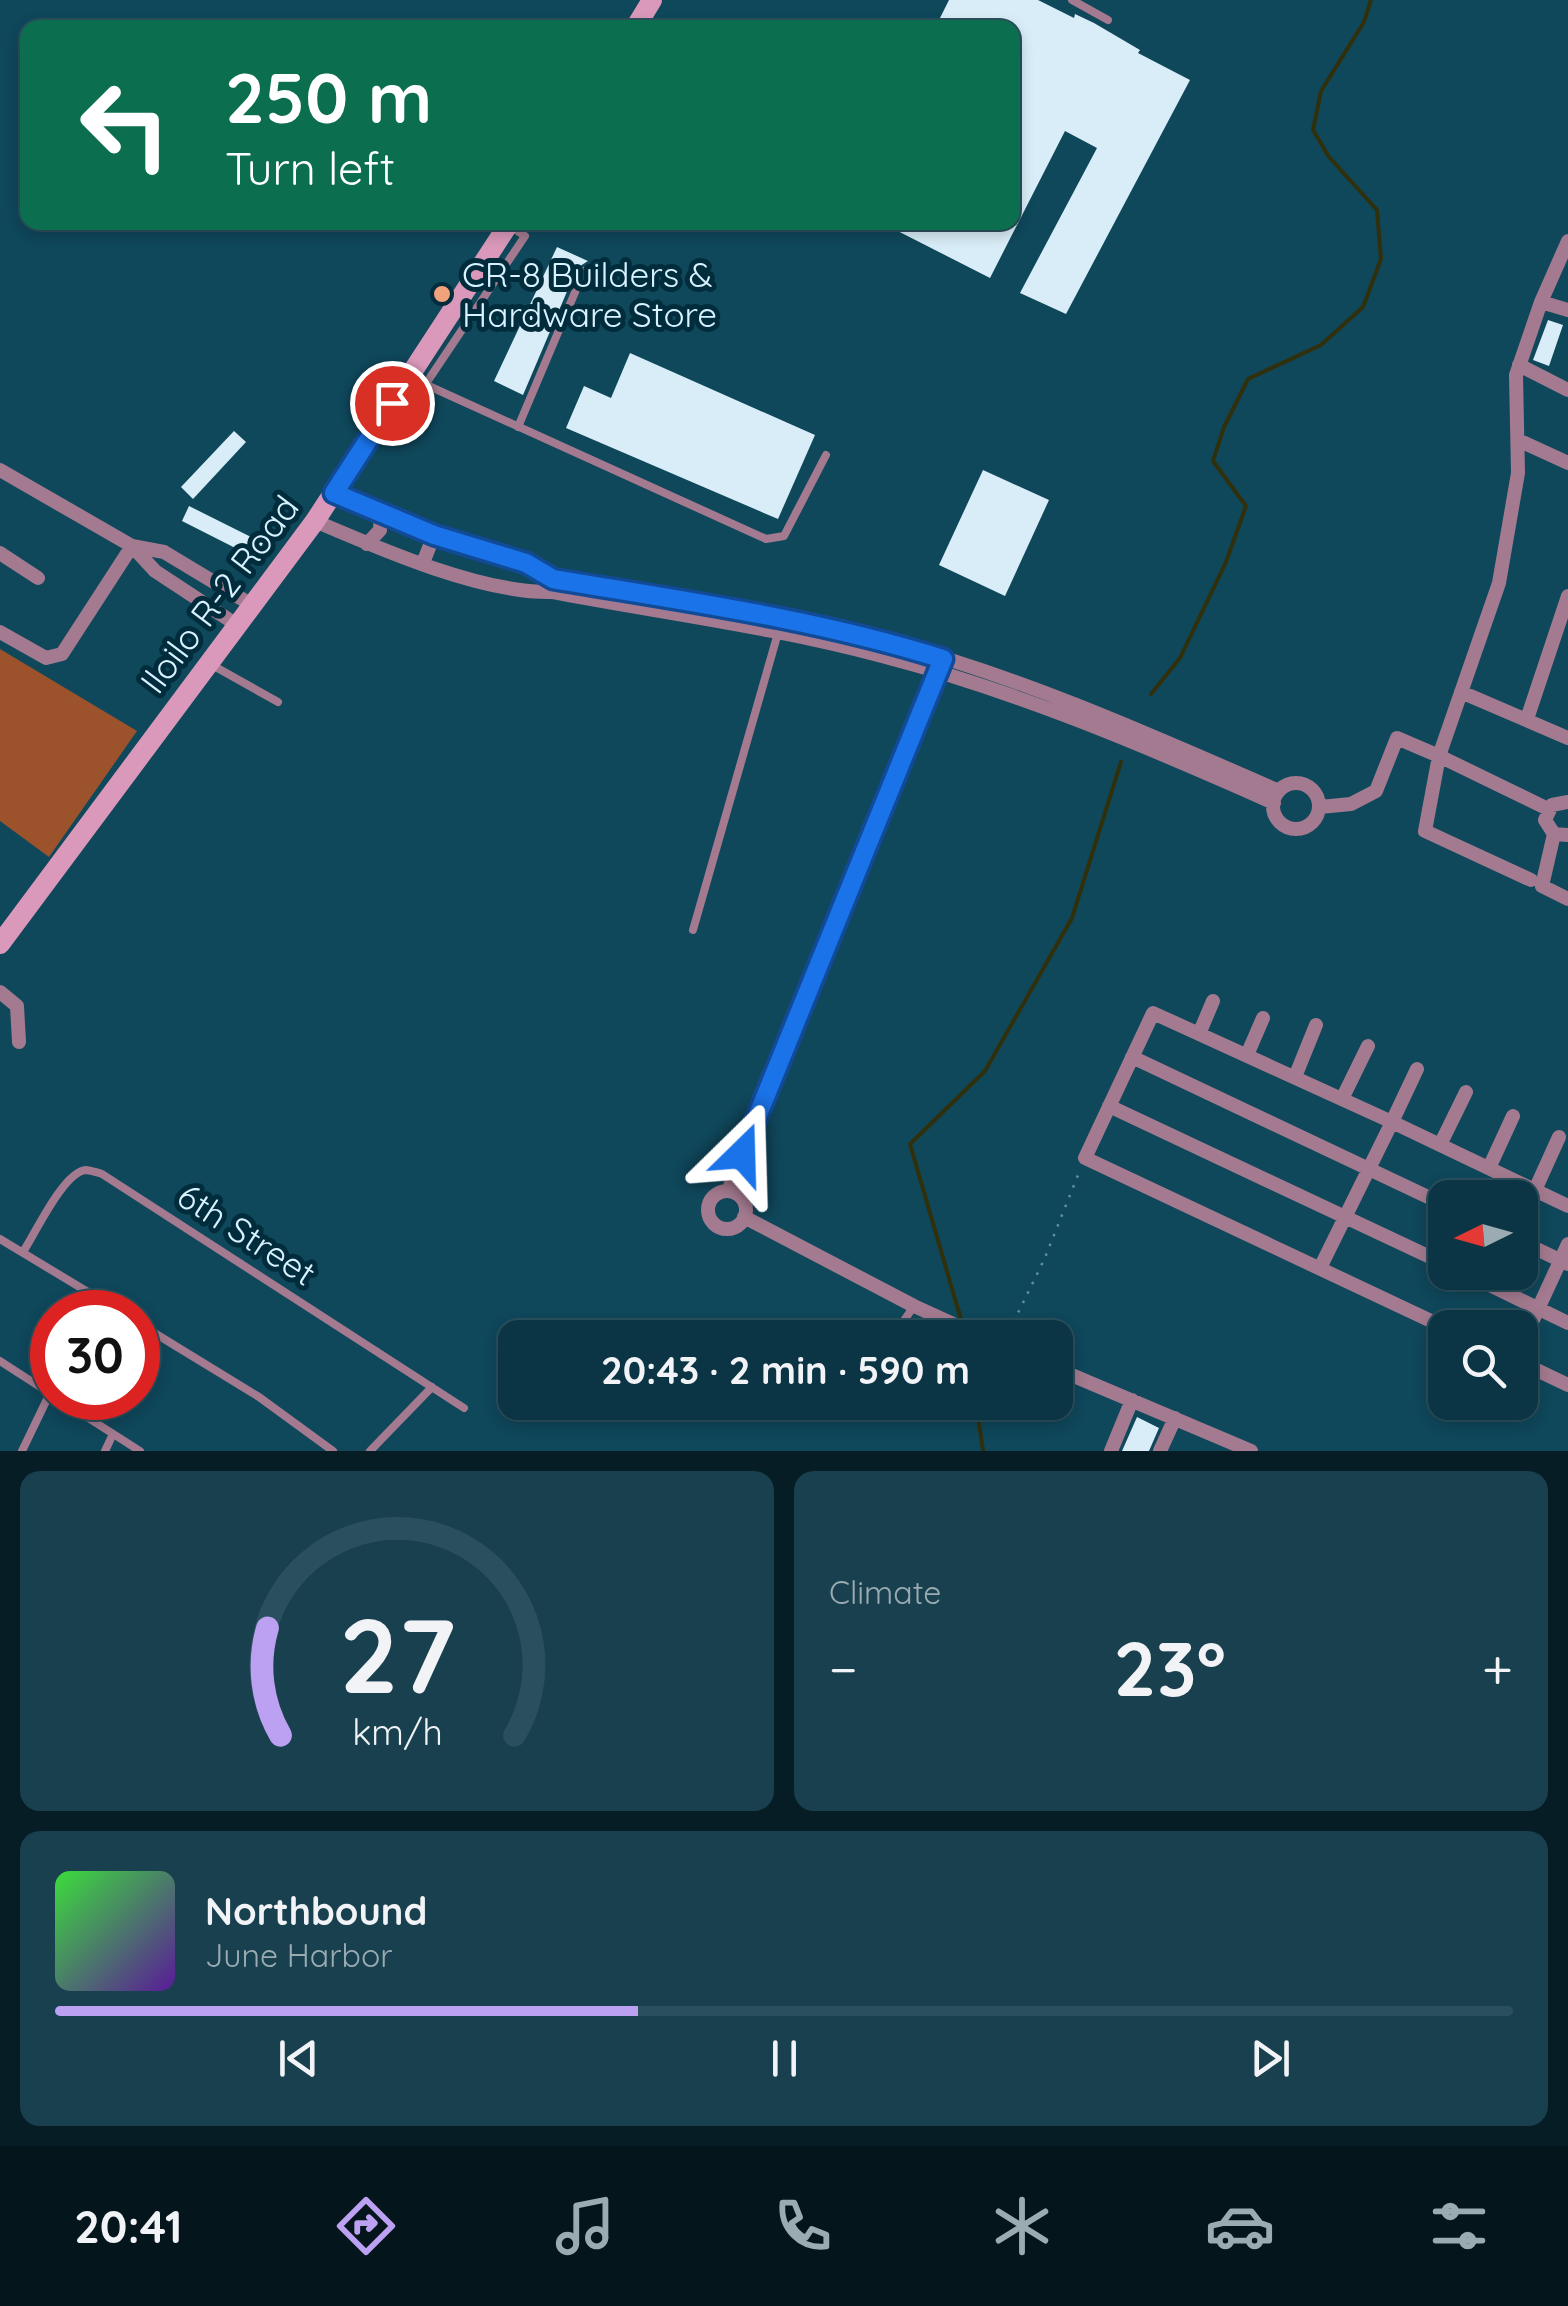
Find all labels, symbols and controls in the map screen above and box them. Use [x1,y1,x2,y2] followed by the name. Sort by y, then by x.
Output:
[225,53,432,141] text: 250 m
[60,60,190,190] icon: left
[225,140,395,196] text: Turn left
[462,252,717,336] place label: CR-8 Builders & Hardware Store
[431,283,453,305] marker: CR-8 Builders & Hardware Store
[350,361,435,446] pin
[365,376,420,431] icon: arrive
[130,486,308,702] street label: Iloilo R-2 Road
[690,1102,794,1206] position arrow
[170,1173,324,1295] street label: 6th Street
[1428,1180,1538,1290] north arrow
[1428,1180,1538,1420] map controls
[30,1290,160,1420] speed limit sign: 30
[1428,1310,1538,1420] button: search
[601,1346,970,1394] text: 20:43 · 2 min · 590 m
[829,1572,941,1612] text: Climate
[339,1589,455,1719] text: 27
[1114,1621,1226,1715] text: 23°
[829,1634,858,1703] text: −
[1482,1634,1513,1703] text: +
[352,1709,442,1754] text: km/h
[205,1887,427,1935] text: Northbound
[205,1935,393,1975] text: June Harbor
[271,2031,326,2086] icon: previous
[757,2031,812,2086] icon: pause
[1243,2031,1298,2086] icon: next
[331,2191,401,2261] icon: directions
[550,2191,620,2261] icon: music
[768,2191,838,2261] icon: phone
[987,2191,1057,2261] icon: climate
[1205,2191,1275,2261] icon: car
[1424,2191,1494,2261] icon: filters
[74,2198,182,2254] text: 20:41

